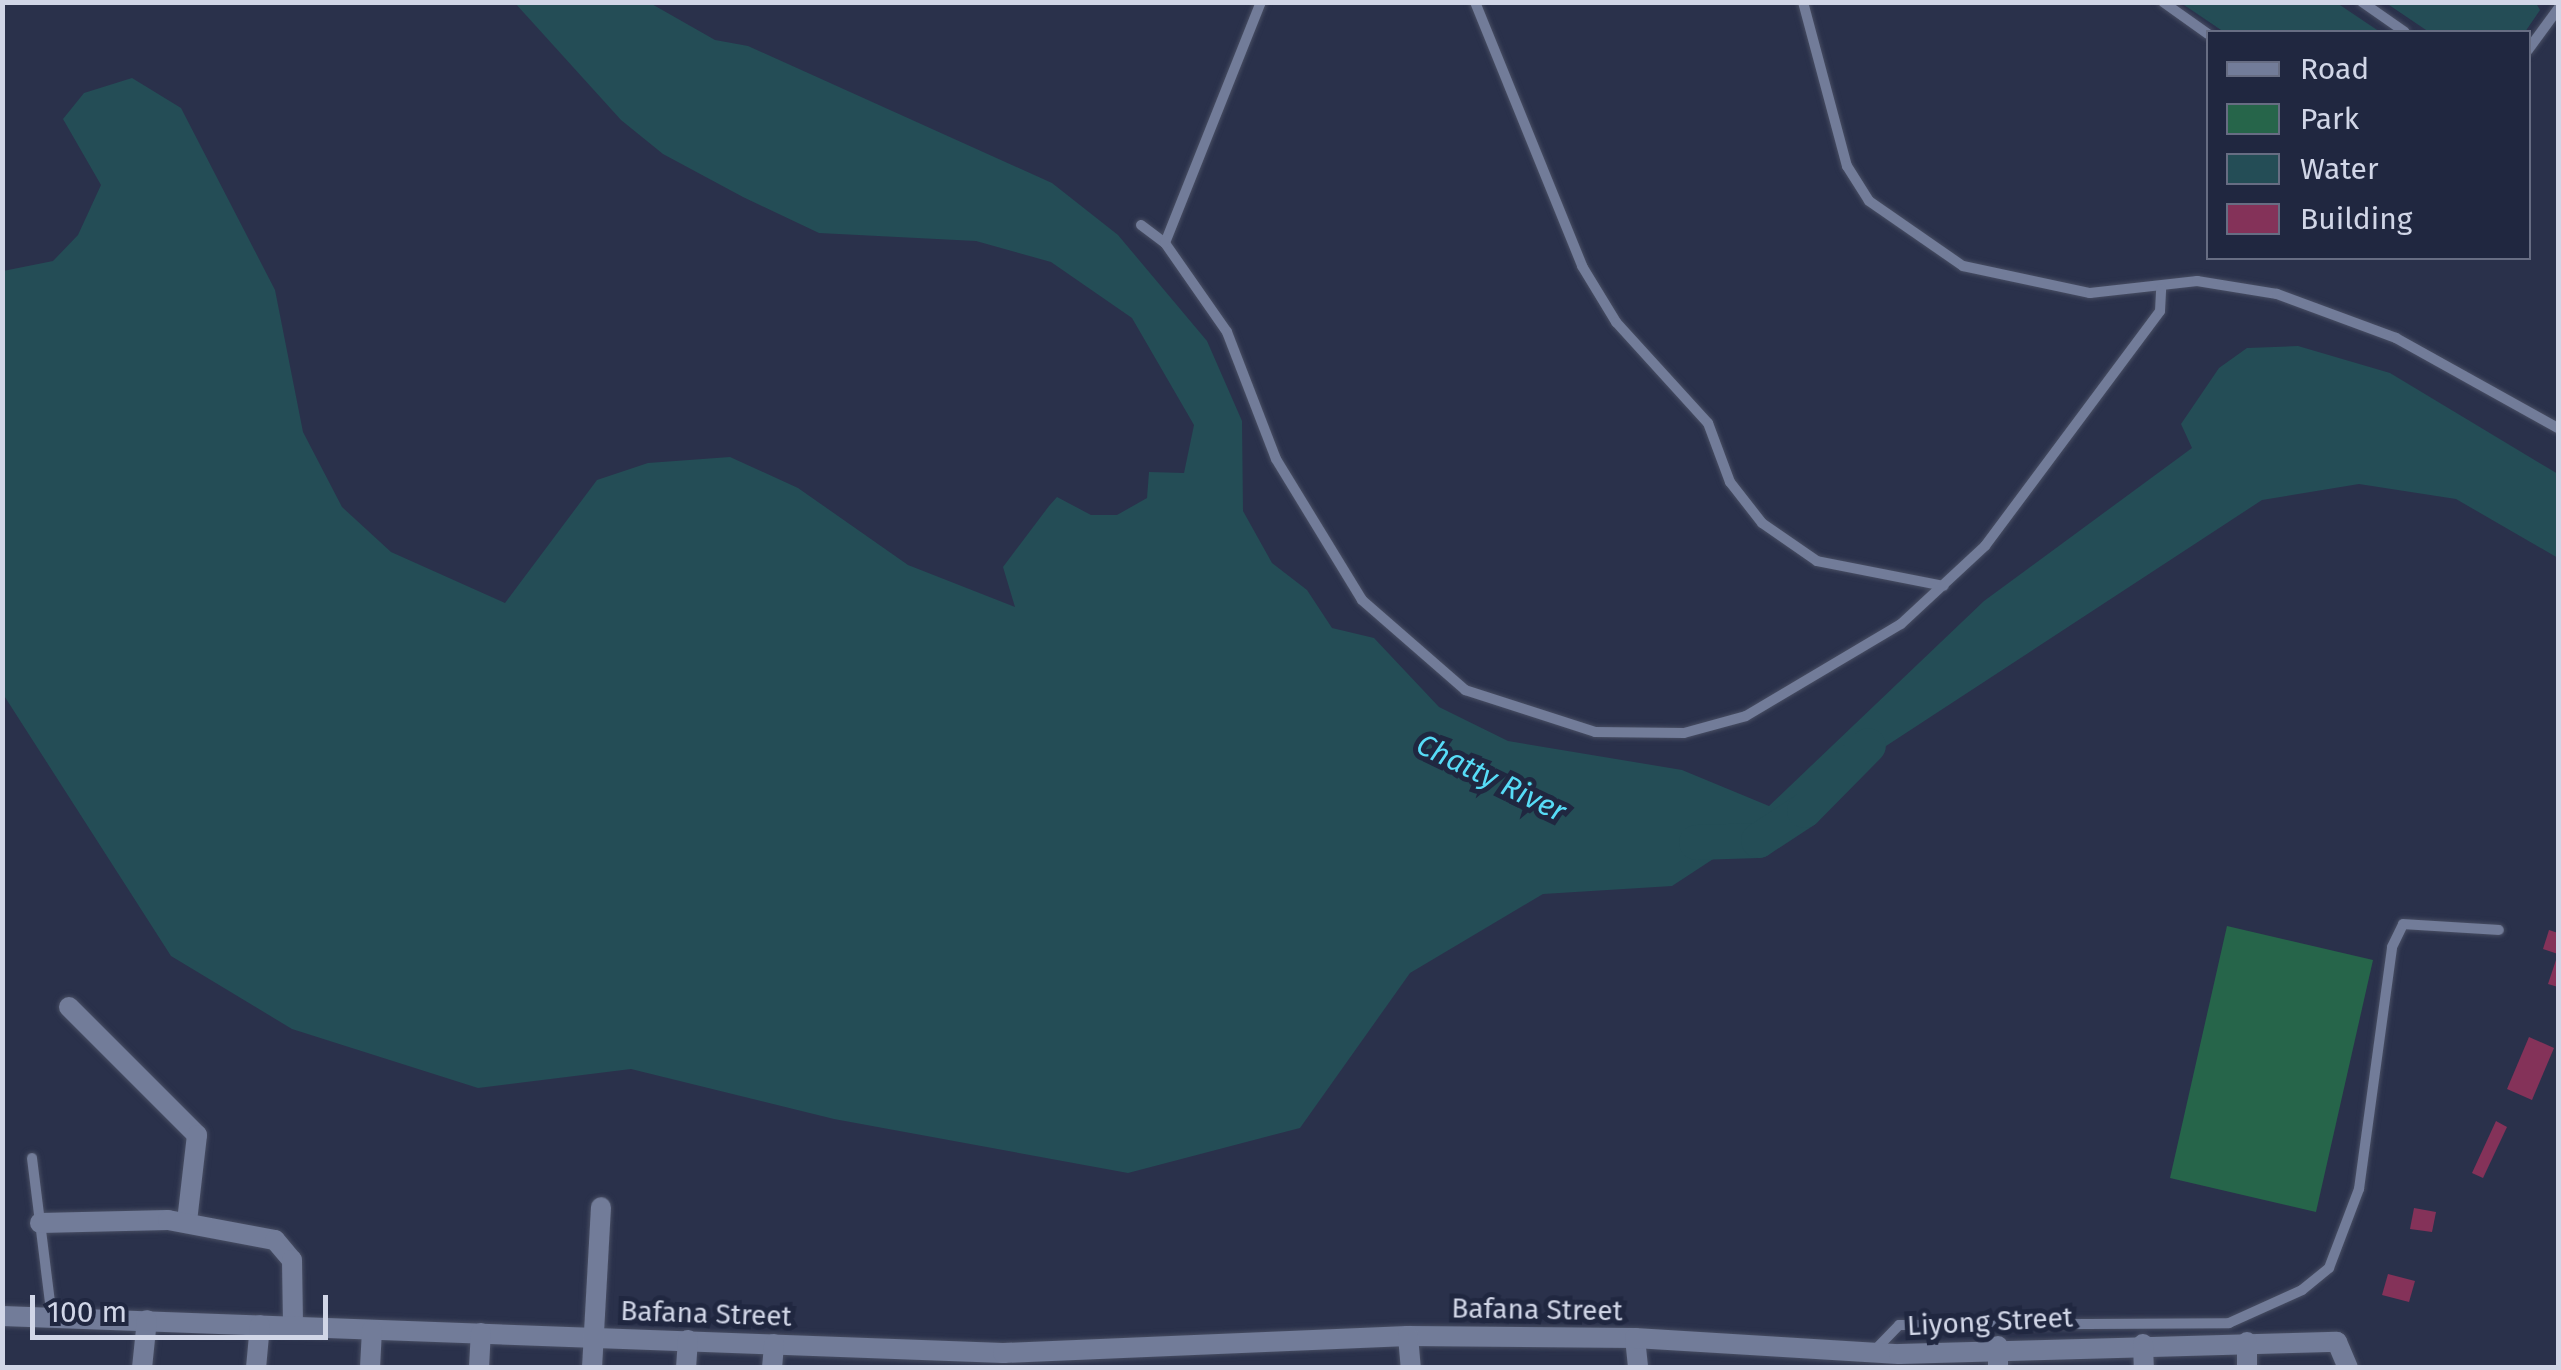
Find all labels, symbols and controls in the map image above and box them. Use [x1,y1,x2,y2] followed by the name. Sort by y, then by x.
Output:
[2206,30,2531,260] legend
[2300,51,2369,87] text: Road
[2300,101,2359,137] text: Park
[2300,151,2379,187] text: Water
[2300,201,2412,237] text: Building
[1410,726,1572,830] water label: Chatty River
[35,1275,332,1337] scale bar
[1451,1292,1623,1328] street label: Bafana Street
[47,1294,127,1330] text: 100 m
[620,1294,792,1334] street label: Bafana Street
[1906,1301,2074,1343] street label: Liyong Street

